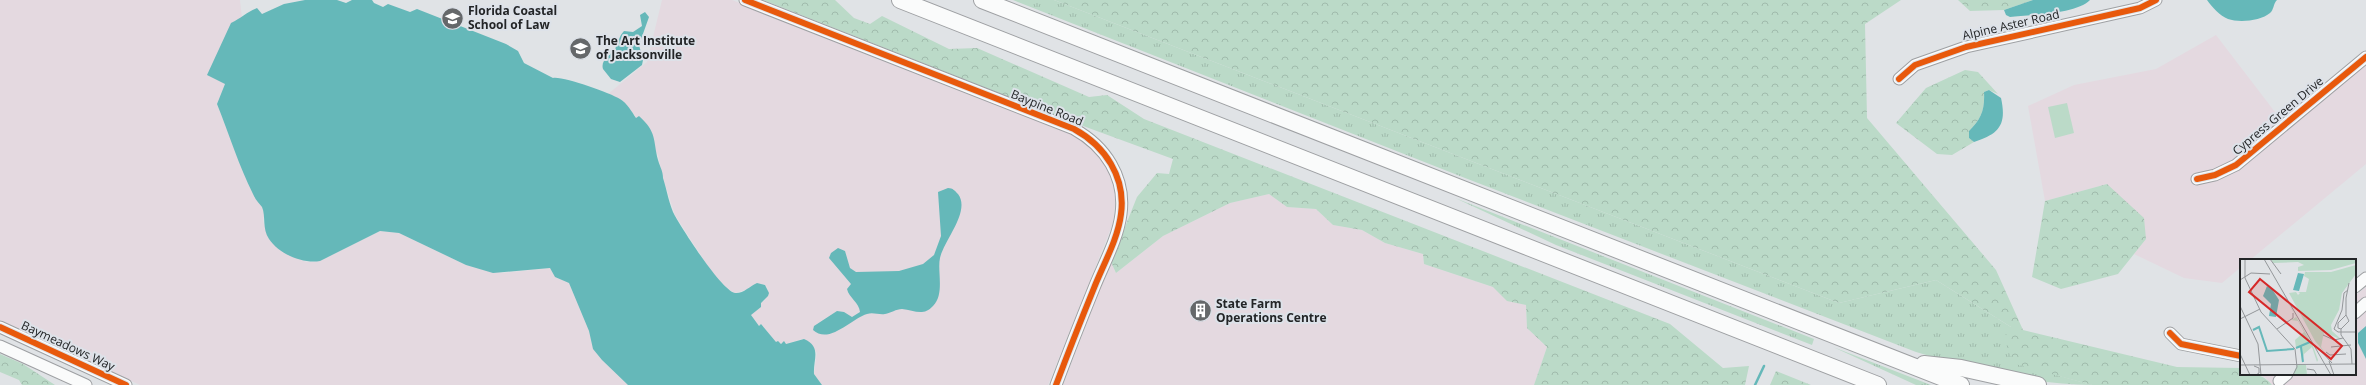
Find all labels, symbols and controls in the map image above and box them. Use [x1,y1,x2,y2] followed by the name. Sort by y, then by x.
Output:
[468,2,557,33] place label: Florida Coastal School of Law
[440,5,466,31] school or university icon: Florida Coastal School of Law
[1961,5,2061,44] street label: Alpine Aster Road
[596,32,695,63] place label: The Art Institute of Jacksonville
[568,35,594,61] school or university icon: The Art Institute of Jacksonville
[2229,72,2327,159] street label: Cypress Green Drive
[1008,85,1086,130] street label: Baypine Road
[2240,259,2356,375] inset map
[1216,295,1327,326] place label: State Farm Operations Centre
[1188,298,1214,324] building icon: State Farm Operations Centre
[19,316,119,375] street label: Baymeadows Way

